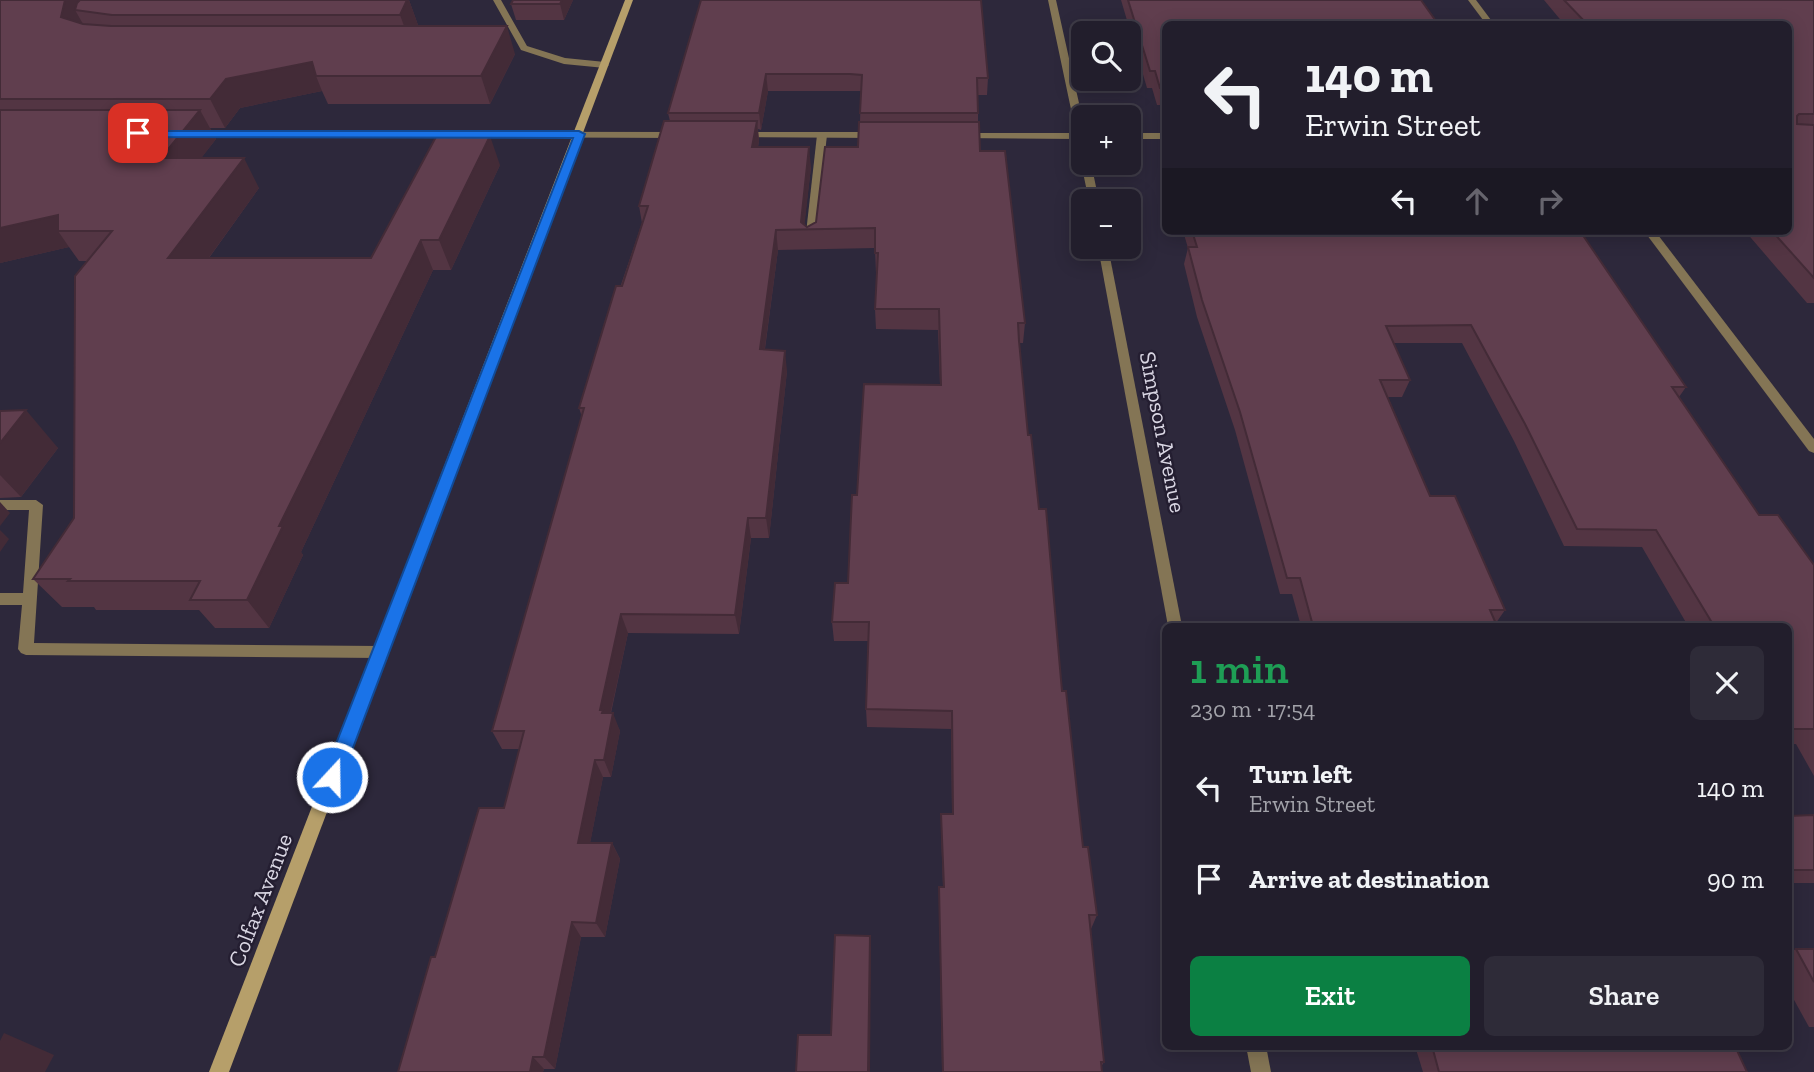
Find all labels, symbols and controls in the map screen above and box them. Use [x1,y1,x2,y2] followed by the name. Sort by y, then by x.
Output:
[1071,21,1141,259] map controls
[1071,21,1141,91] button: search
[1305,46,1433,105] text: 140 m
[1190,49,1281,140] icon: left
[108,103,168,163] pin
[1071,105,1141,175] button: +
[1305,106,1481,144] text: Erwin Street
[119,114,157,152] icon: arrive
[1385,182,1423,220] icon: left
[1458,182,1496,220] icon: ahead
[1531,182,1569,220] icon: right
[1071,189,1141,259] button: −
[1134,349,1192,515] street label: Simpson Avenue
[1190,643,1289,694] text: 1 min
[1690,646,1764,720] button: close
[1190,695,1316,723] text: 230 m · 17:54
[295,740,369,814] position arrow
[1249,758,1352,790] text: Turn left
[1190,769,1228,807] icon: left
[1697,772,1764,804] text: 140 m
[1249,790,1375,818] text: Erwin Street
[222,829,298,971] street label: Colfax Avenue
[1190,860,1228,898] icon: arrive
[1249,863,1489,895] text: Arrive at destination
[1707,863,1764,895] text: 90 m
[1190,956,1470,1036] button: Exit
[1484,956,1764,1036] button: Share

